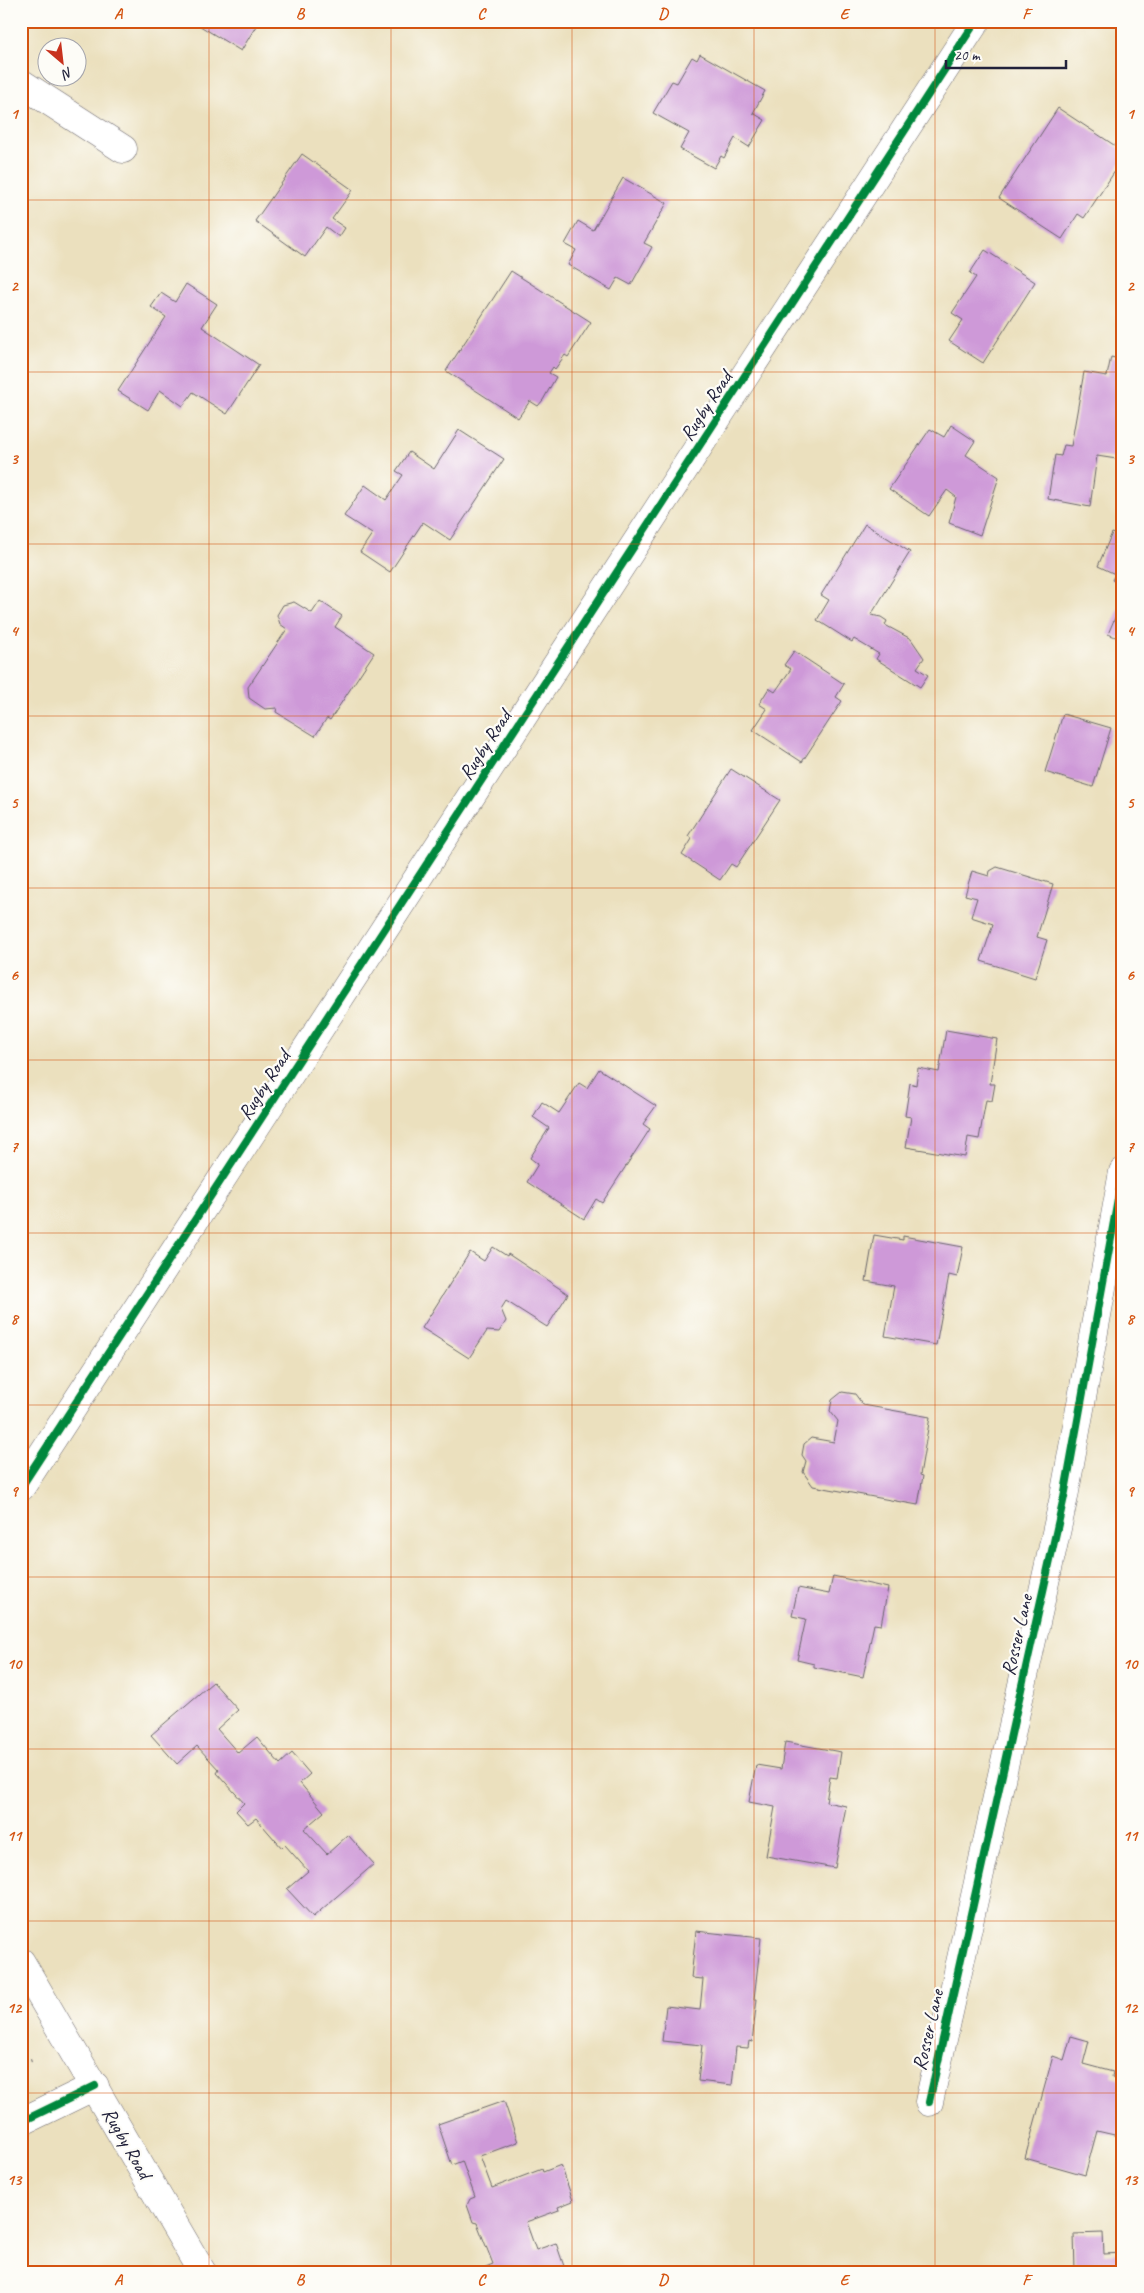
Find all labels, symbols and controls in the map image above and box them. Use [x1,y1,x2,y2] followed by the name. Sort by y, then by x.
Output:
[114,4,124,24] text: A
[296,4,306,24] text: B
[477,4,487,24] text: C
[658,4,669,24] text: D
[840,4,851,24] text: E
[1022,4,1033,24] text: F
[38,38,88,88] north arrow
[946,38,1066,70] scale bar
[954,46,981,65] text: 20 m
[58,63,76,84] text: N
[10,104,19,124] text: 1
[1126,104,1135,124] text: 1
[10,276,19,296] text: 2
[1126,276,1135,296] text: 2
[674,364,739,446] street label: Rugby Road
[10,449,19,469] text: 3
[1126,449,1135,469] text: 3
[10,621,19,641] text: 4
[1126,621,1135,641] text: 4
[453,703,518,785] street label: Rugby Road
[11,793,20,813] text: 5
[1127,793,1136,813] text: 5
[10,965,19,985] text: 6
[1126,965,1135,985] text: 6
[232,1043,297,1125] street label: Rugby Road
[10,1137,19,1157] text: 7
[1126,1137,1135,1157] text: 7
[10,1309,19,1329] text: 8
[1126,1309,1135,1329] text: 8
[10,1481,19,1501] text: 9
[1126,1481,1135,1501] text: 9
[996,1591,1039,1678] street label: Rosser Lane
[7,1654,23,1674] text: 10
[1123,1654,1139,1674] text: 10
[7,1826,23,1846] text: 11
[1123,1826,1139,1846] text: 11
[907,1986,950,2073] street label: Rosser Lane
[7,1998,23,2018] text: 12
[1123,1998,1139,2018] text: 12
[97,2103,159,2186] street label: Rugby Road
[7,2170,23,2190] text: 13
[1123,2170,1139,2190] text: 13
[114,2270,124,2290] text: A
[296,2270,306,2290] text: B
[477,2270,487,2290] text: C
[658,2270,669,2290] text: D
[840,2270,851,2290] text: E
[1022,2270,1033,2290] text: F

